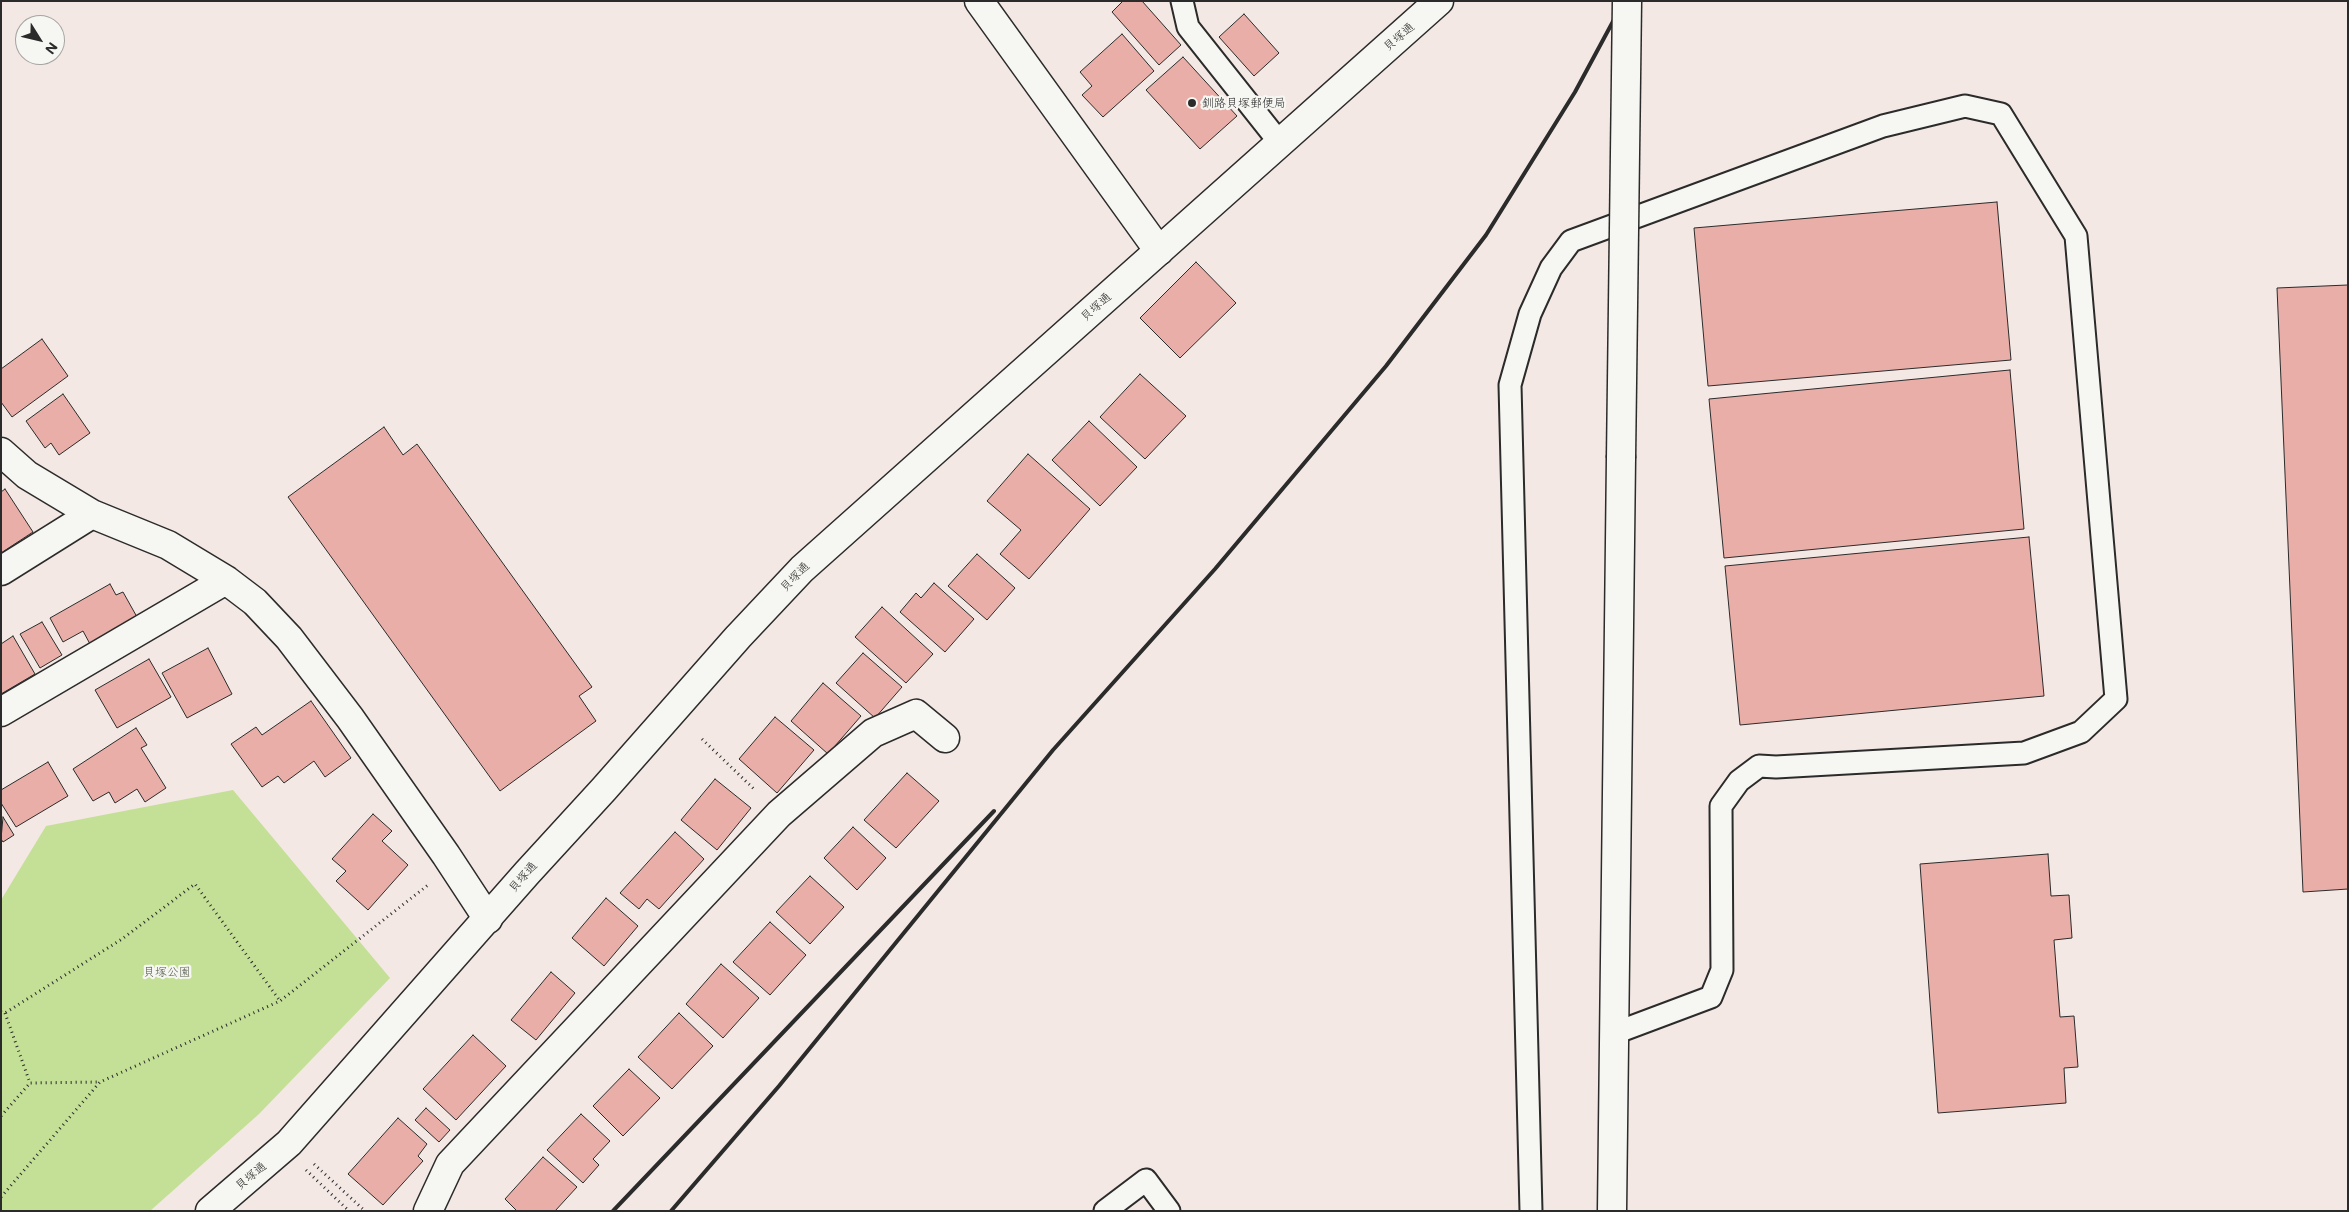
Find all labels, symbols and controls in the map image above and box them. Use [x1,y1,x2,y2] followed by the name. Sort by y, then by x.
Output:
[15,15,65,65] north arrow
[1381,20,1417,54] street label: 貝塚通
[41,39,63,58] text: N
[1202,96,1286,110] place label: 釧路貝塚郵便局
[1186,97,1198,109] marker: 釧路貝塚郵便局
[1078,290,1114,324] street label: 貝塚通
[777,559,813,595] street label: 貝塚通
[506,859,540,895] street label: 貝塚通
[143,965,191,979] park label: 貝塚公園
[233,1159,269,1193] street label: 貝塚通

